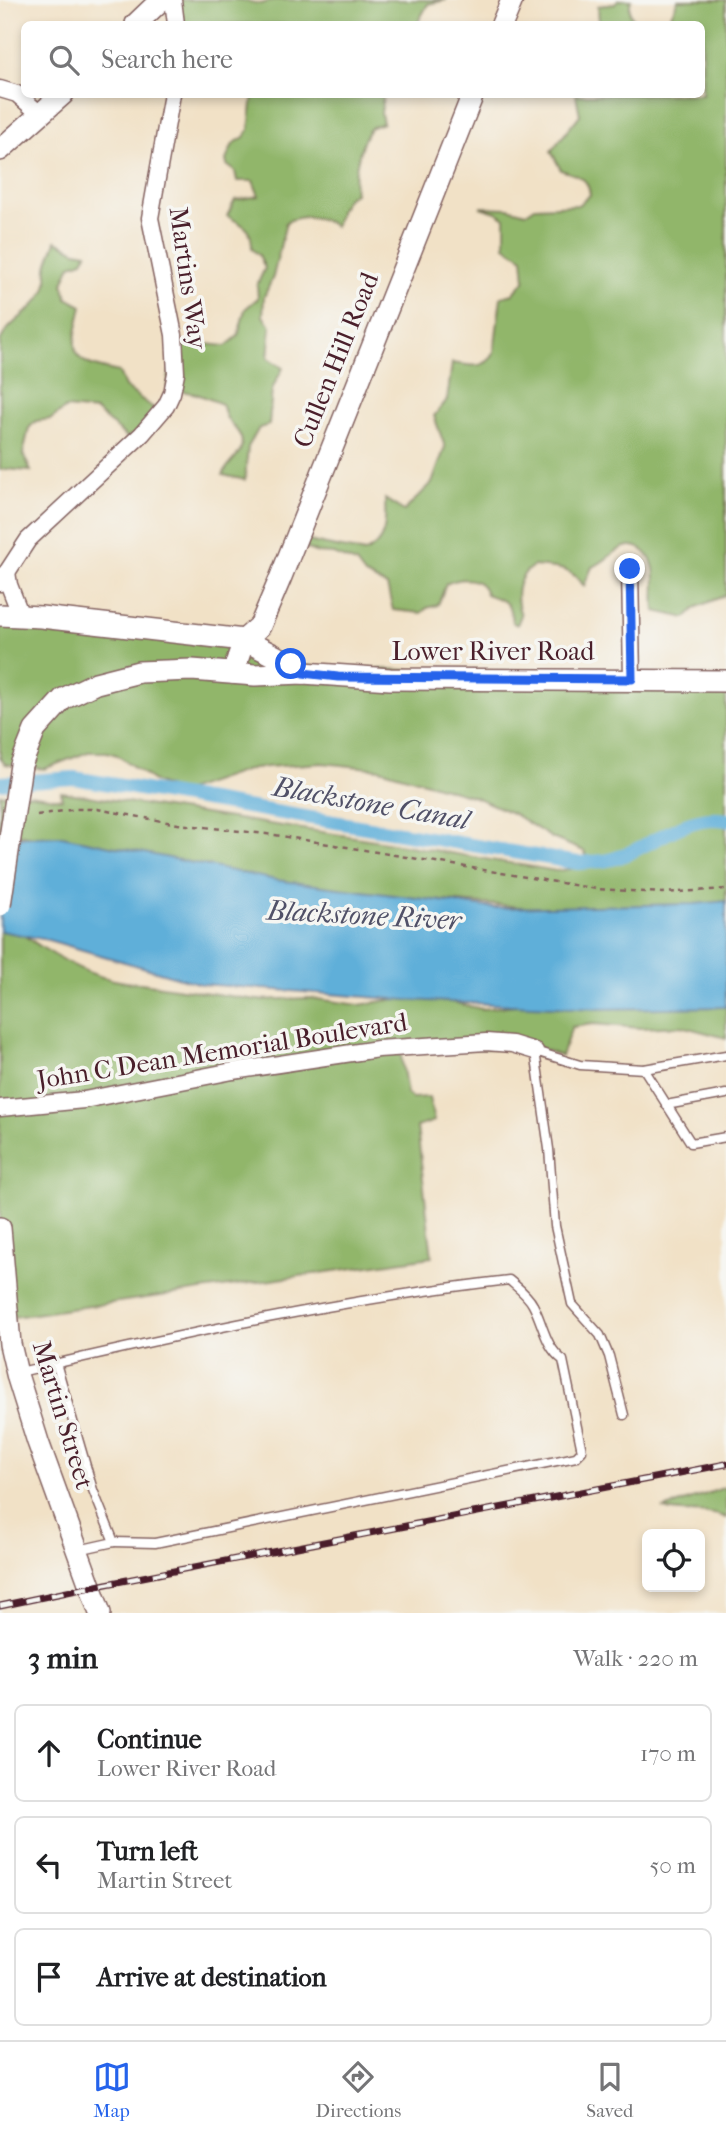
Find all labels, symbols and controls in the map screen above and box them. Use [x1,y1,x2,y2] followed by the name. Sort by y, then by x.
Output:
[21,21,705,98] search box
[45,41,83,79] icon: search
[101,44,233,75] text: Search here
[163,205,213,352] street label: Martins Way
[287,267,386,452] street label: Cullen Hill Road
[614,553,645,584] route end
[392,636,595,667] street label: Lower River Road
[275,648,306,679] route start
[269,769,475,837] water label: Blackstone Canal
[264,893,464,937] water label: Blackstone River
[33,1006,410,1096] street label: John C Dean Memorial Boulevard
[26,1337,100,1493] street label: Martin Street
[642,1529,705,1592] map controls
[642,1529,705,1592] button: locate
[28,1641,98,1676] text: 3 min
[573,1645,698,1672] text: Walk · 220 m
[97,1724,202,1755] text: Continue
[30,1734,68,1772] icon: ahead
[640,1740,696,1767] text: 170 m
[97,1755,276,1782] text: Lower River Road
[97,1836,198,1867] text: Turn left
[30,1846,68,1884] icon: left
[649,1852,696,1879] text: 50 m
[97,1867,233,1894] text: Martin Street
[30,1958,68,1996] icon: arrive
[97,1962,327,1993] text: Arrive at destination
[93,2058,131,2122] tab: Map
[316,2058,401,2122] tab: Directions
[586,2058,633,2122] tab: Saved

